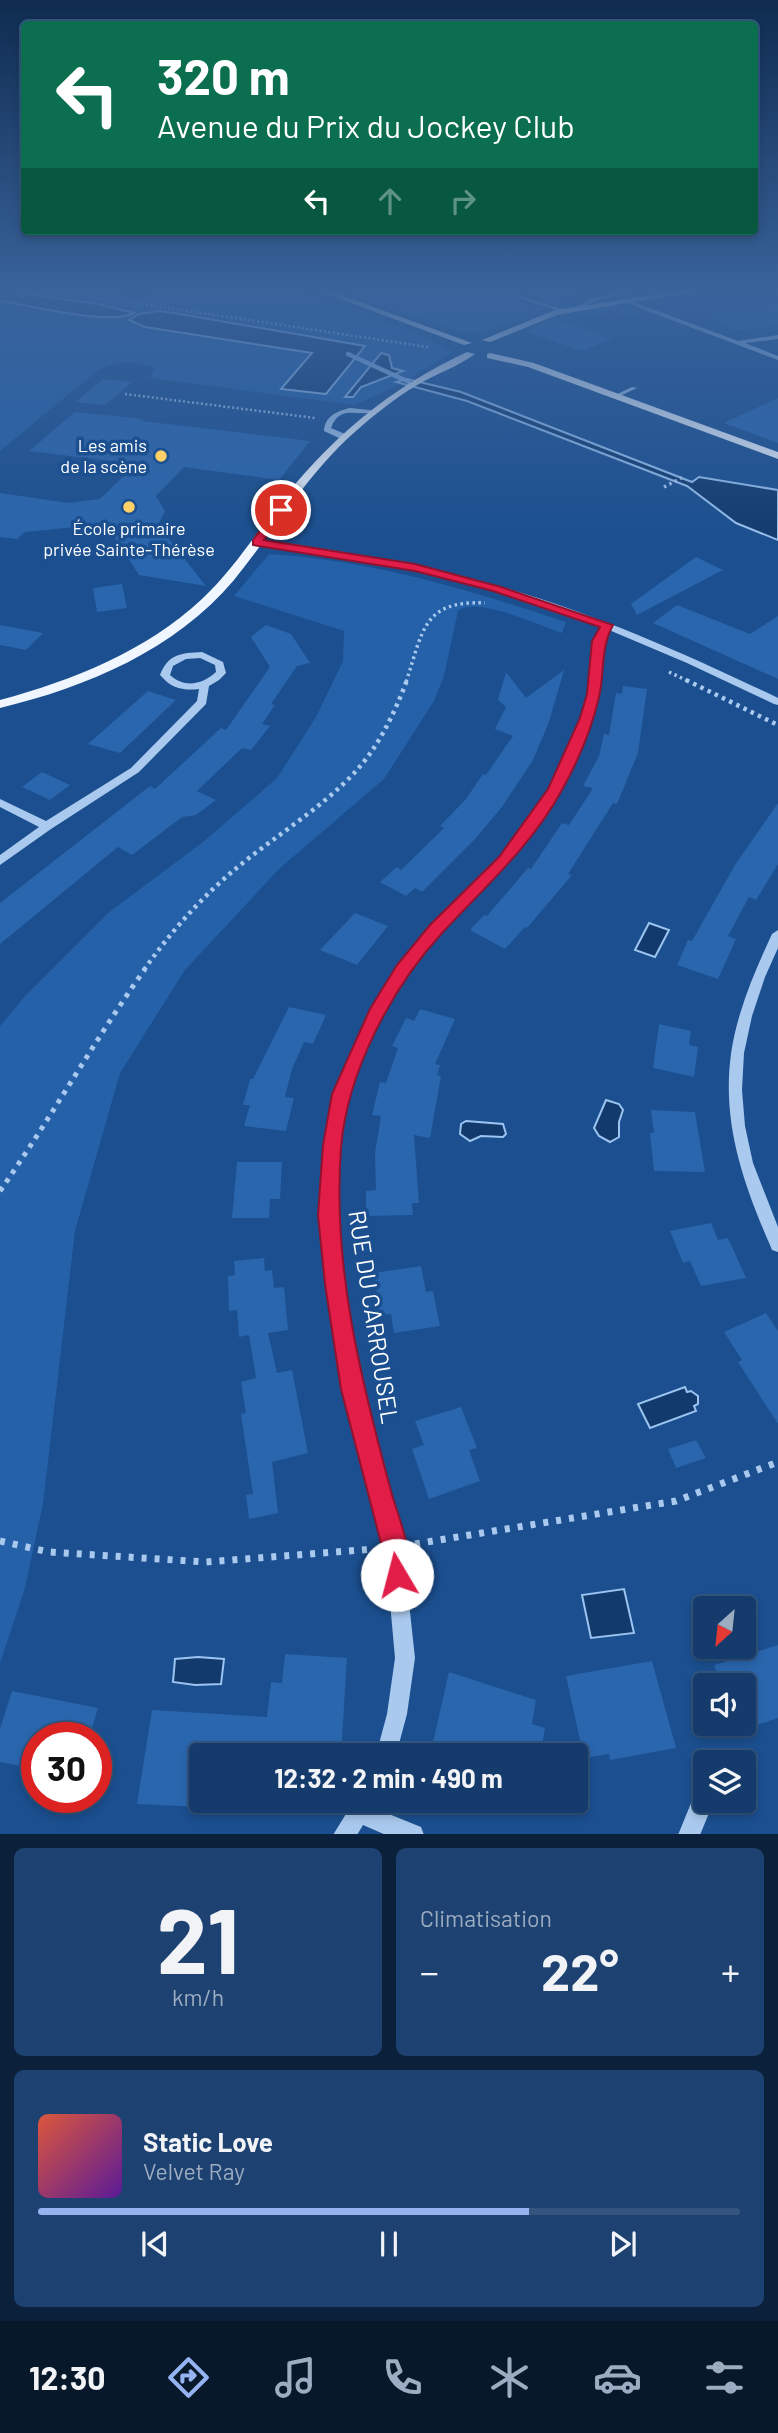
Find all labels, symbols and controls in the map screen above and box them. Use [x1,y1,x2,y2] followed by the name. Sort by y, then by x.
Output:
[157,46,290,105] text: 320 m
[42,49,133,140] icon: left
[157,106,575,144] text: Avenue du Prix du Jockey Club
[298,182,336,220] icon: left
[371,182,409,220] icon: ahead
[444,182,482,220] icon: right
[60,434,147,477] place label: Les amis de la scène
[153,448,169,464] marker: Les amis de la scène
[251,480,311,540] pin
[262,491,300,529] icon: arrive
[121,499,137,515] marker: École primaire privée Sainte-Thérèse
[43,517,215,560] place label: École primaire privée Sainte-Thérèse
[343,1208,406,1426] street label: RUE DU CARROUSEL
[360,1538,434,1612] position arrow
[693,1596,756,1659] north arrow
[693,1596,756,1813] map controls
[693,1673,756,1736] button: sound
[21,1722,112,1813] speed limit sign: 30
[693,1750,756,1813] button: layers
[274,1762,503,1793] text: 12:32 · 2 min · 490 m
[157,1883,239,1992] text: 21
[420,1904,552,1932] text: Climatisation
[541,1939,619,2001] text: 22°
[420,1948,439,1994] text: −
[721,1948,740,1994] text: +
[172,1983,224,2011] text: km/h
[143,2126,273,2157] text: Static Love
[143,2157,245,2185] text: Velvet Ray
[136,2225,174,2263] icon: previous
[370,2225,408,2263] icon: pause
[604,2225,642,2263] icon: next
[164,2353,213,2402] icon: directions
[271,2353,320,2402] icon: music
[378,2353,427,2402] icon: phone
[485,2353,534,2402] icon: climate
[593,2353,642,2402] icon: car
[700,2353,749,2402] icon: filters
[29,2358,106,2396] text: 12:30

